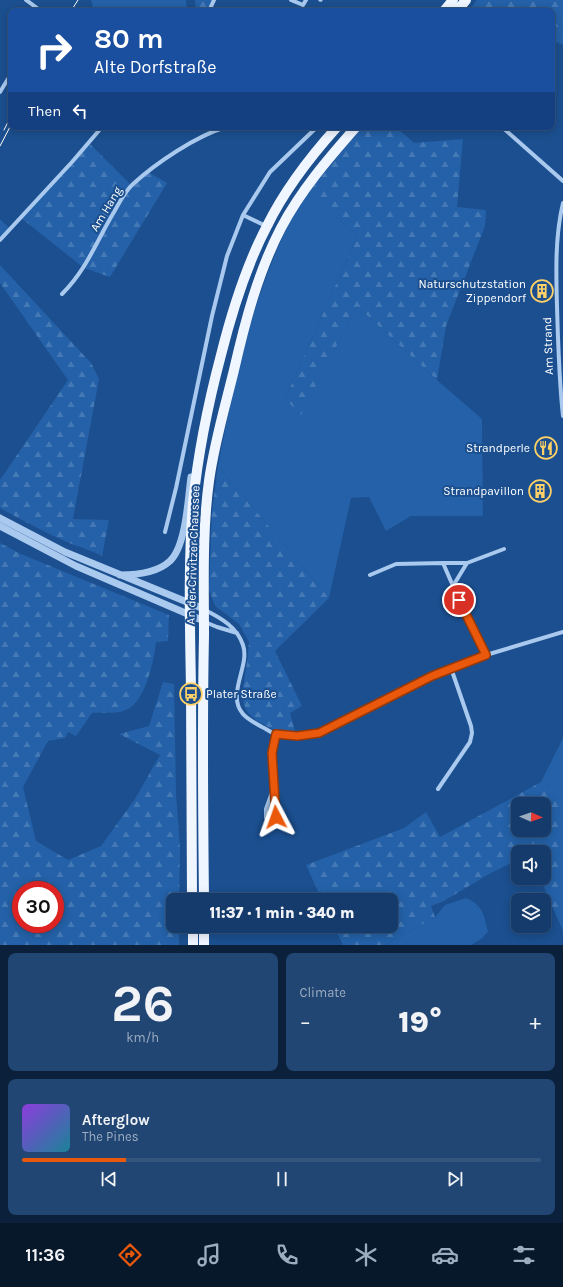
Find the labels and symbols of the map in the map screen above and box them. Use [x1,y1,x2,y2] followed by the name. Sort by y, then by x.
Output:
[87,184,125,234] street label: Am Hang
[419,277,527,305] place label: Naturschutzstation Zippendorf
[529,278,555,304] building icon: Naturschutzstation Zippendorf
[540,317,556,375] street label: Am Strand
[533,435,559,461] restaurant icon: Strandperle
[466,441,530,455] place label: Strandperle
[527,478,553,504] building icon: Strandpavillon
[443,484,524,498] place label: Strandpavillon
[184,485,202,625] street label: An der Crivitzer Chaussee
[442,583,476,617] pin
[178,681,204,707] bus stop icon: Plater Straße
[206,687,277,701] place label: Plater Straße
[255,796,297,838] position arrow
[511,797,551,837] north arrow
[12,881,64,933] speed limit sign: 30

